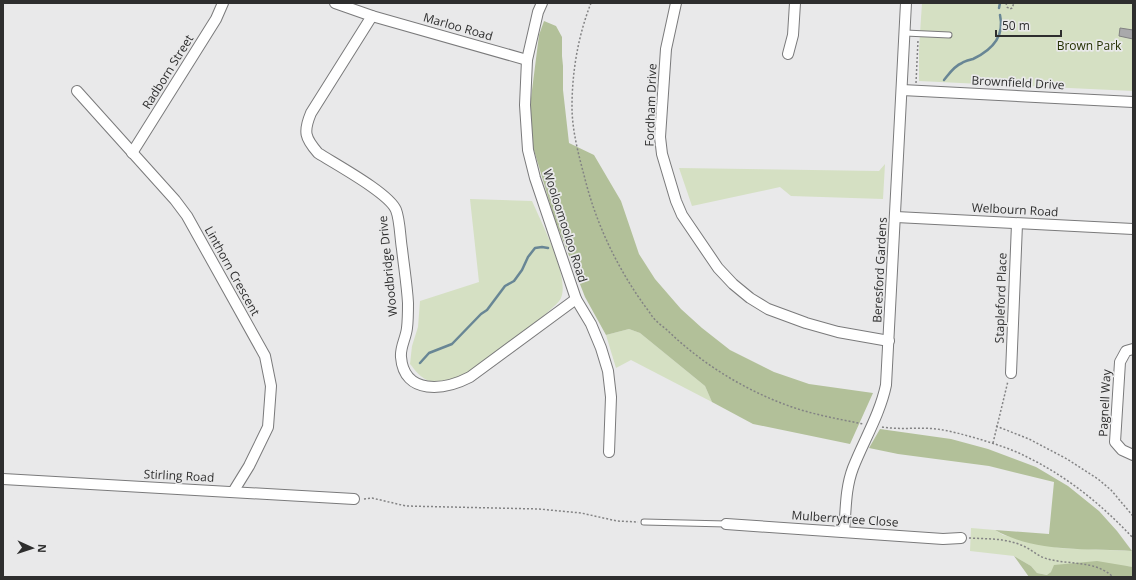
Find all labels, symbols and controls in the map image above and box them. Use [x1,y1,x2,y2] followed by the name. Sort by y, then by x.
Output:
[421,8,495,45] street label: Marloo Road
[996,12,1061,38] scale bar
[1002,17,1030,34] text: 50 m
[138,31,197,112] street label: Radborn Street
[1057,37,1122,54] park label: Brown Park
[641,63,660,147] street label: Fordham Drive
[971,72,1065,93] street label: Brownfield Drive
[539,167,592,284] street label: Wooloomooloo Road
[971,199,1059,220] street label: Welbourn Road
[374,215,401,317] street label: Woodbridge Drive
[868,216,891,323] street label: Beresford Gardens
[201,223,264,319] street label: Linthorn Crescent
[990,252,1011,344] street label: Stapleford Place
[1094,368,1115,437] street label: Pagnell Way
[143,465,215,486] street label: Stirling Road
[791,506,899,531] street label: Mulberrytree Close
[12,528,52,568] north arrow
[35,544,50,553] text: N

